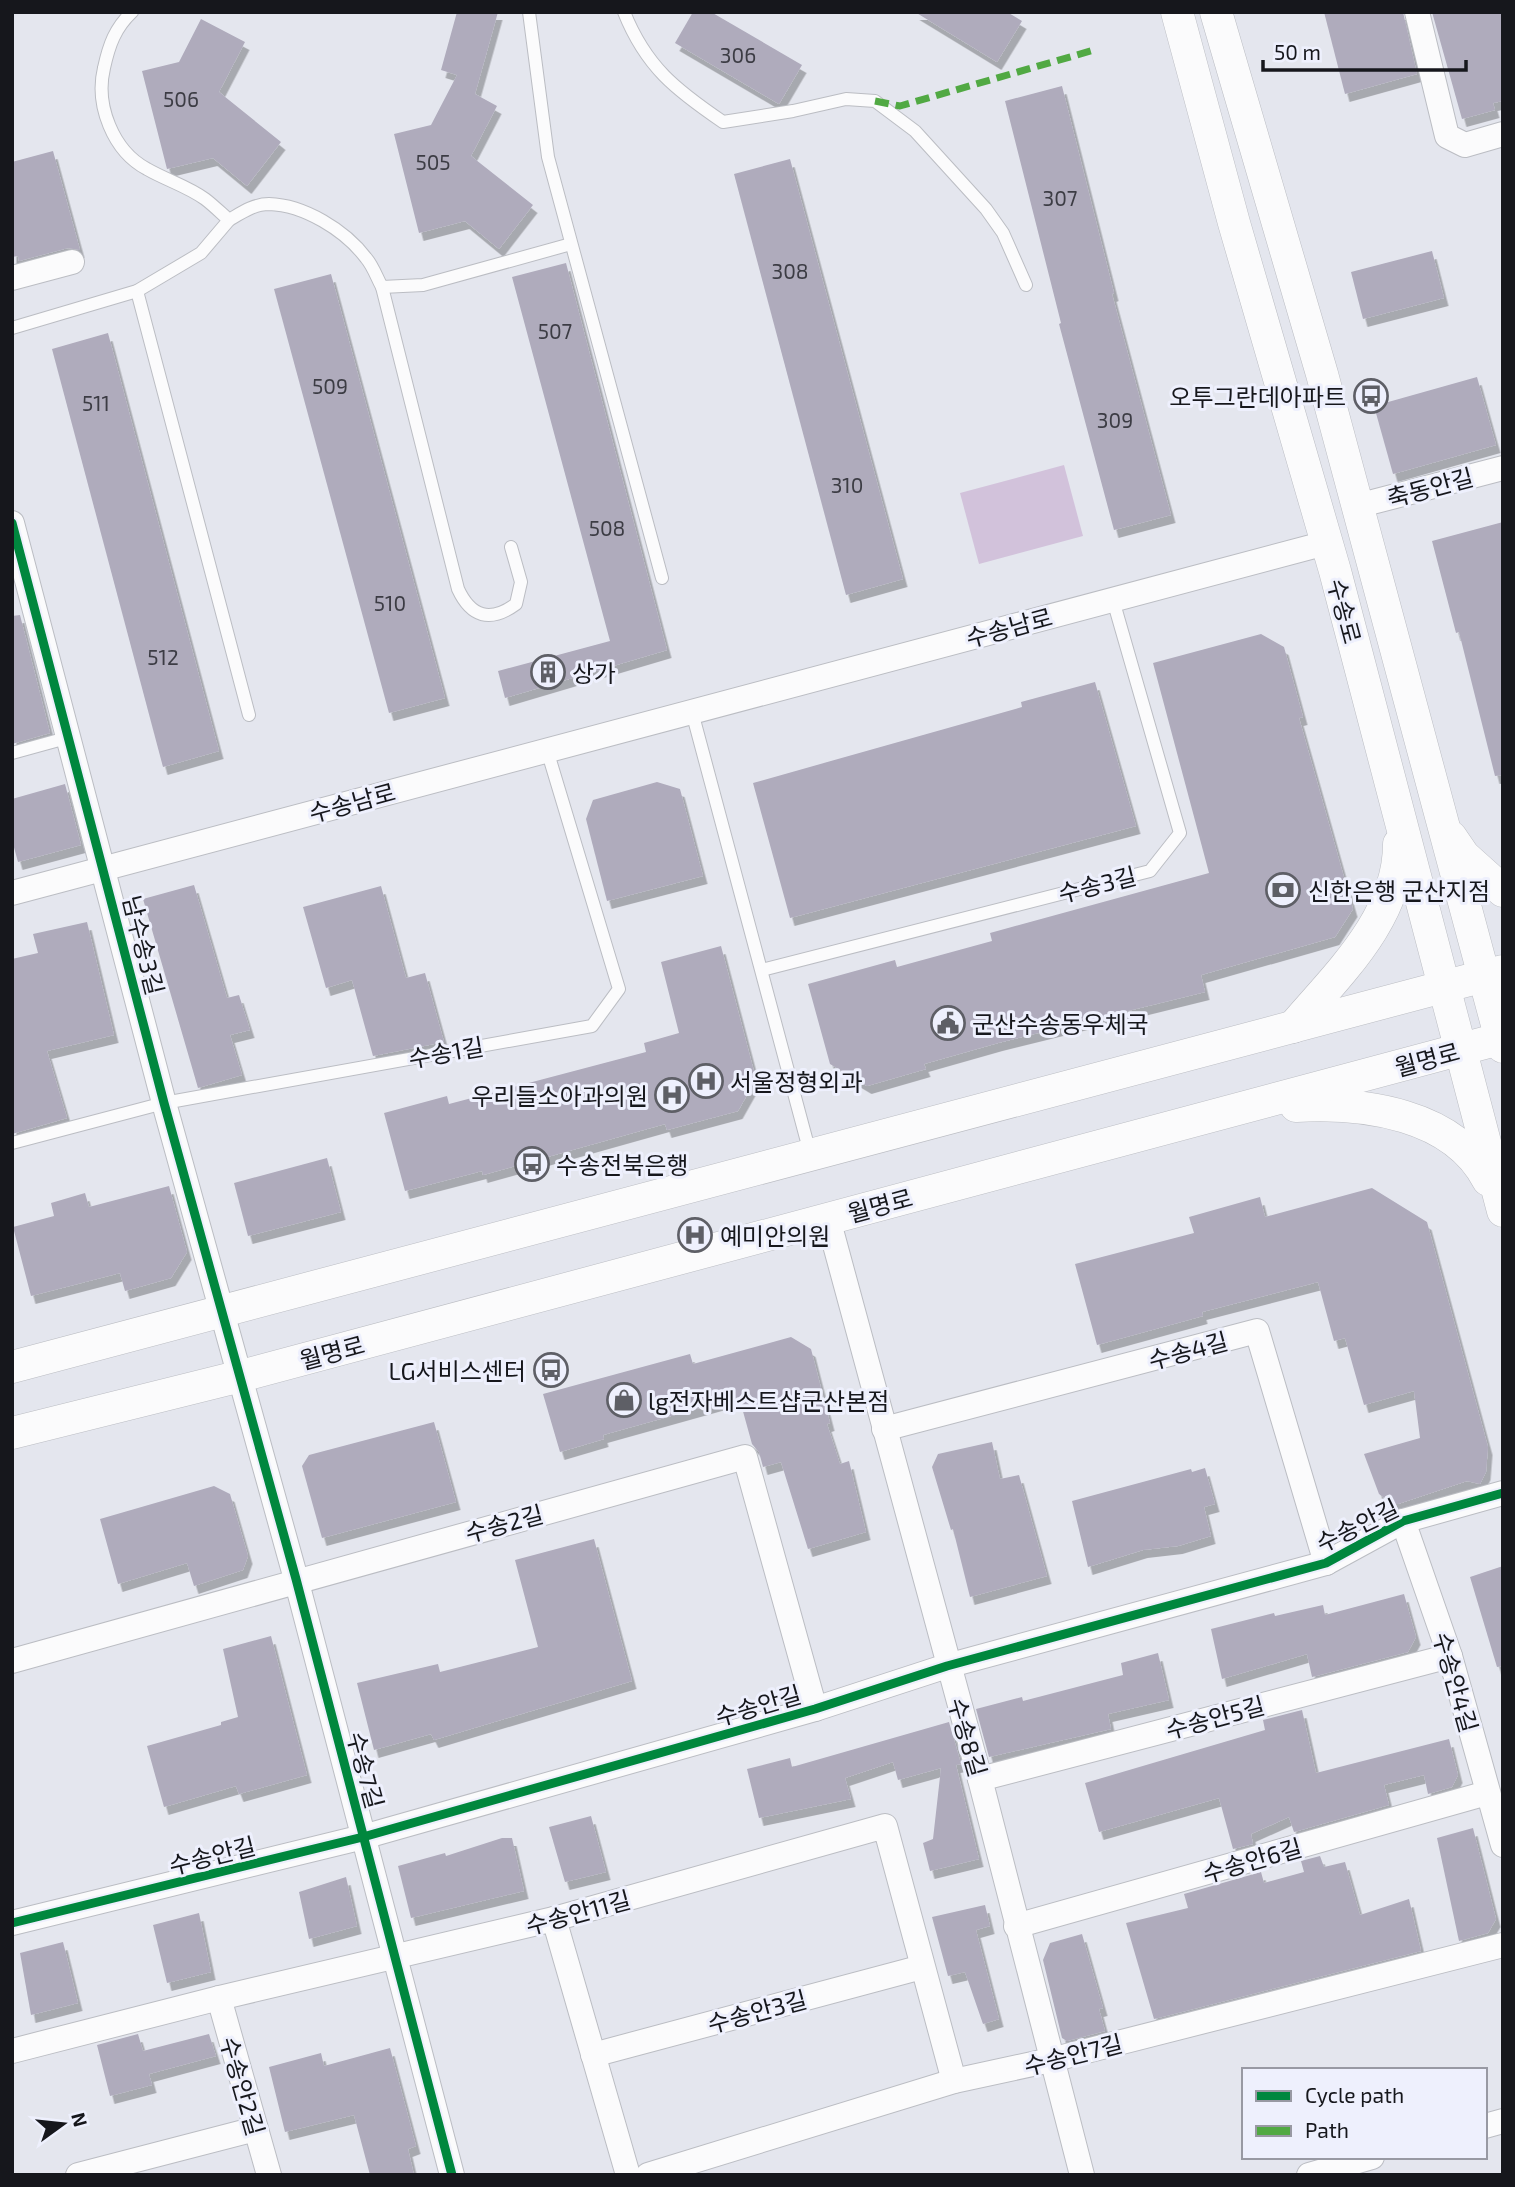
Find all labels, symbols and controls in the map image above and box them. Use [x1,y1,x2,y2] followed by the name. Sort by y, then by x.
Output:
[1263,28,1466,72] scale bar
[1274,39,1321,64] text: 50 m
[720,42,756,67] house number: 306
[163,86,199,111] house number: 506
[415,149,451,174] house number: 505
[1042,185,1078,210] house number: 307
[771,258,809,283] house number: 308
[538,318,573,343] house number: 507
[312,373,348,398] house number: 509
[1352,377,1390,415] bus stop icon: 오투그란데아파트
[1169,382,1346,411] place label: 오투그란데아파트
[82,390,110,415] house number: 511
[1097,407,1133,432] house number: 309
[1384,462,1476,512] street label: 축동안길
[831,472,863,497] house number: 310
[589,515,625,540] house number: 508
[1322,575,1368,647] street label: 수송로
[374,590,406,615] house number: 510
[963,602,1055,652] street label: 수송남로
[147,644,179,669] house number: 512
[529,653,567,691] building icon: 상가
[572,658,616,687] place label: 상가
[306,777,398,827] street label: 수송남로
[1055,860,1139,908] street label: 수송3길
[1264,871,1302,909] bank icon: 신한은행 군산지점
[1308,876,1490,905] place label: 신한은행 군산지점
[118,892,170,998] street label: 남수송3길
[929,1004,967,1042] public building icon: 군산수송동우체국
[972,1009,1149,1038] place label: 군산수송동우체국
[406,1031,486,1073] street label: 수송1길
[1391,1036,1463,1082] street label: 월명로
[687,1062,725,1100] hospital icon: 서울정형외과
[730,1067,862,1096] place label: 서울정형외과
[653,1076,691,1114] hospital icon: 우리들소아과의원
[471,1081,648,1110] place label: 우리들소아과의원
[513,1145,551,1183] bus stop icon: 수송전북은행
[556,1150,688,1179] place label: 수송전북은행
[844,1182,916,1228] street label: 월명로
[676,1216,714,1254] hospital icon: 예미안의원
[720,1221,830,1250] place label: 예미안의원
[1145,1326,1231,1374] street label: 수송4길
[296,1329,368,1375] street label: 월명로
[532,1351,570,1389] bus stop icon: LG서비스센터
[389,1356,526,1385] place label: LG서비스센터
[605,1381,643,1419] shop icon: lg전자베스트샵군산본점
[648,1386,889,1415] place label: lg전자베스트샵군산본점
[1311,1493,1403,1557] street label: 수송안길
[462,1499,546,1547] street label: 수송2길
[1428,1628,1484,1736] street label: 수송안4길
[712,1679,804,1731] street label: 수송안길
[1162,1690,1268,1744] street label: 수송안5길
[943,1694,993,1780] street label: 수송8길
[342,1728,390,1812] street label: 수송7길
[166,1830,258,1880] street label: 수송안길
[1199,1832,1305,1888] street label: 수송안6길
[522,1884,634,1940] street label: 수송안11길
[704,1984,810,2038] street label: 수송안3길
[1021,2028,1125,2080] street label: 수송안7길
[215,2033,271,2139] street label: 수송안2길
[1242,2068,1487,2159] legend
[1305,2082,1404,2107] text: Cycle path
[28,2089,98,2159] north arrow
[67,2110,93,2129] text: N
[1305,2117,1349,2142] text: Path

